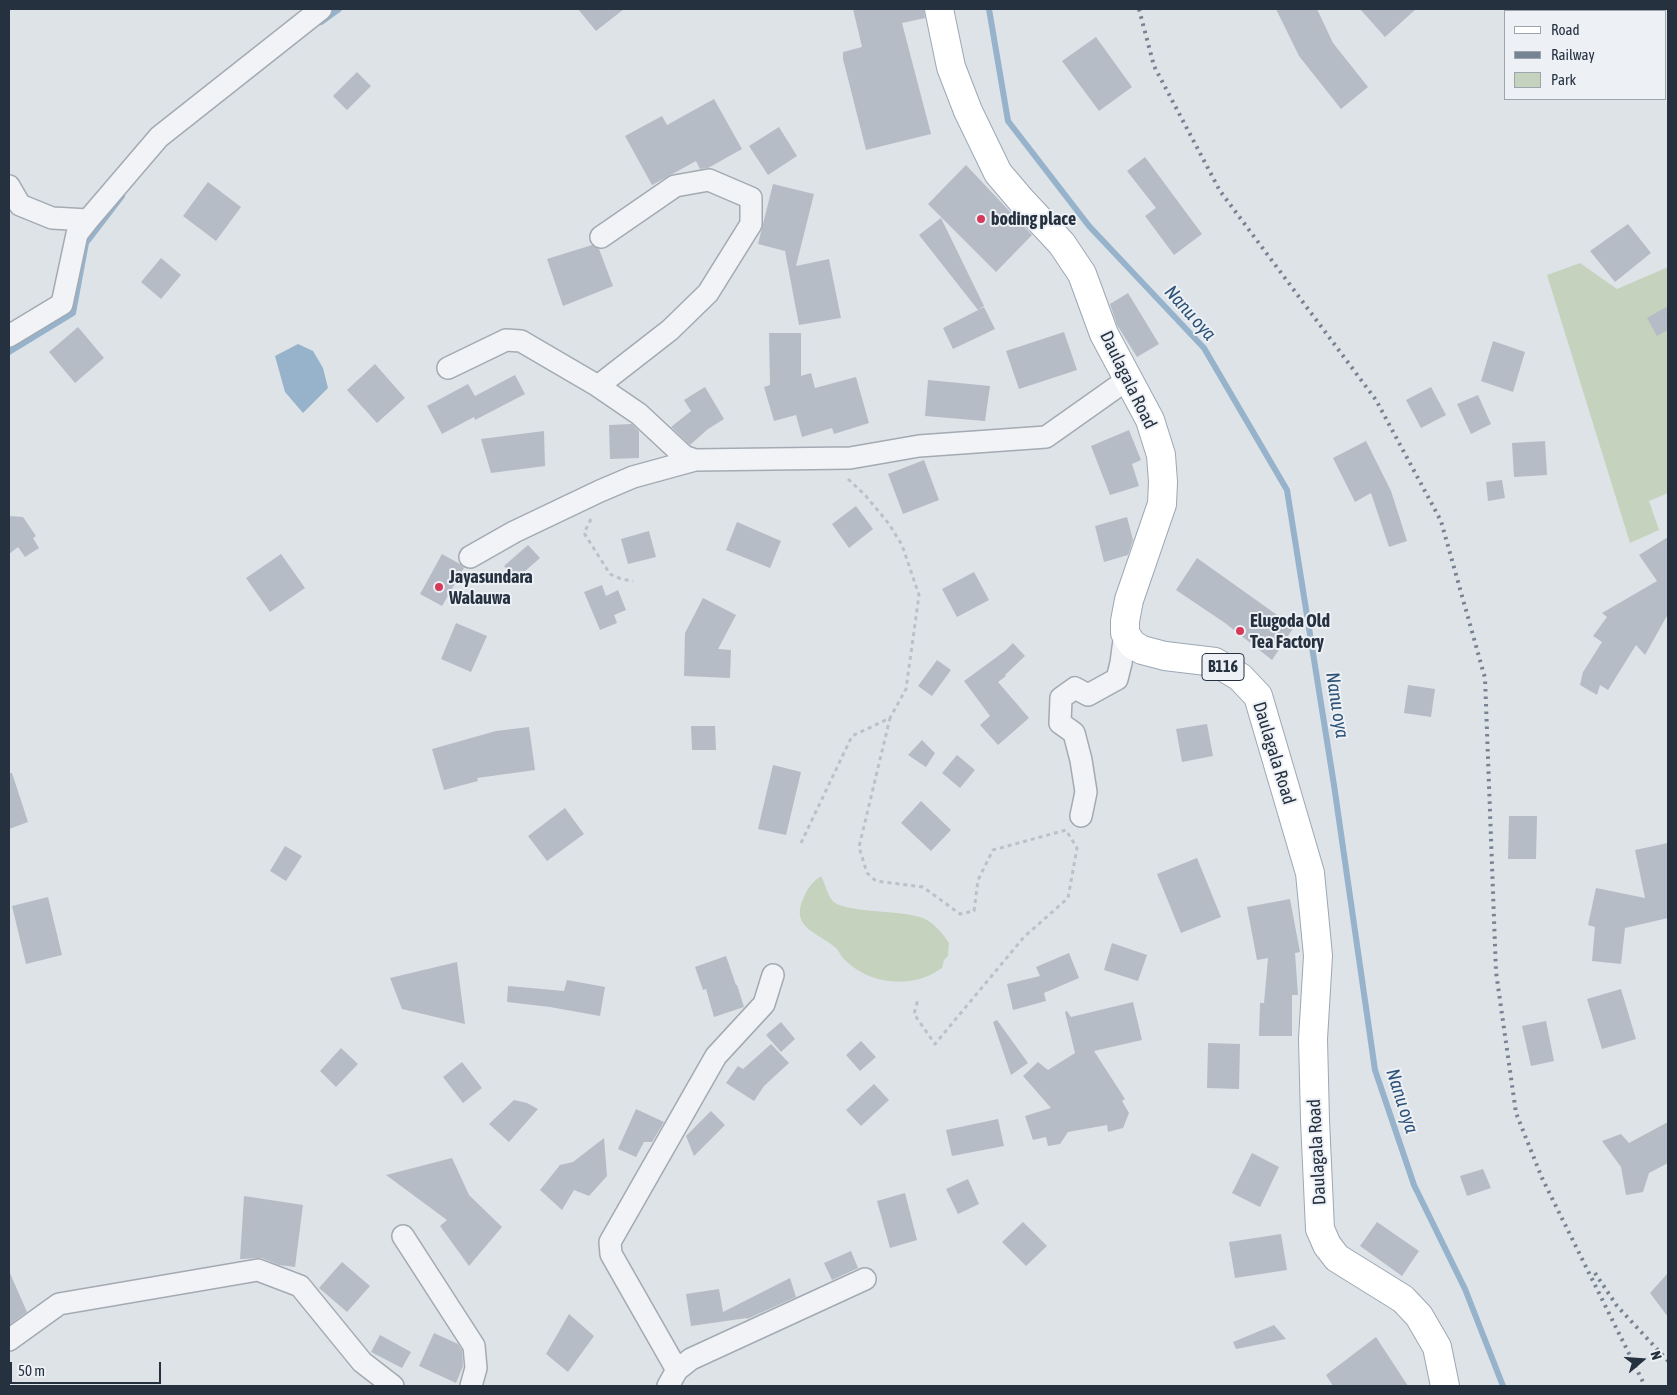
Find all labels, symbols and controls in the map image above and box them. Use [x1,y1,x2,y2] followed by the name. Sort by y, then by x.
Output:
[1504,10,1667,100] legend
[1551,21,1580,38] text: Road
[1551,46,1595,63] text: Railway
[1551,71,1576,88] text: Park
[991,208,1076,230] place label: boding place
[975,213,987,225] marker: boding place
[1159,281,1221,345] water label: Nanu oya
[1095,328,1161,432] street label: Daulagala Road
[449,566,533,608] place label: Jayasundara Walauwa
[433,581,445,593] marker: Jayasundara Walauwa
[1250,610,1330,652] place label: Elugoda Old Tea Factory
[1234,625,1246,637] marker: Elugoda Old Tea Factory
[1202,654,1244,680] road number: B116
[1321,670,1353,740] water label: Nanu oya
[1248,699,1300,807] street label: Daulagala Road
[1381,1066,1423,1136] water label: Nanu oya
[1303,1099,1331,1205] street label: Daulagala Road
[1617,1335,1667,1385] north arrow
[1647,1349,1665,1362] text: N
[12,1352,164,1384] scale bar
[18,1362,45,1379] text: 50 m

